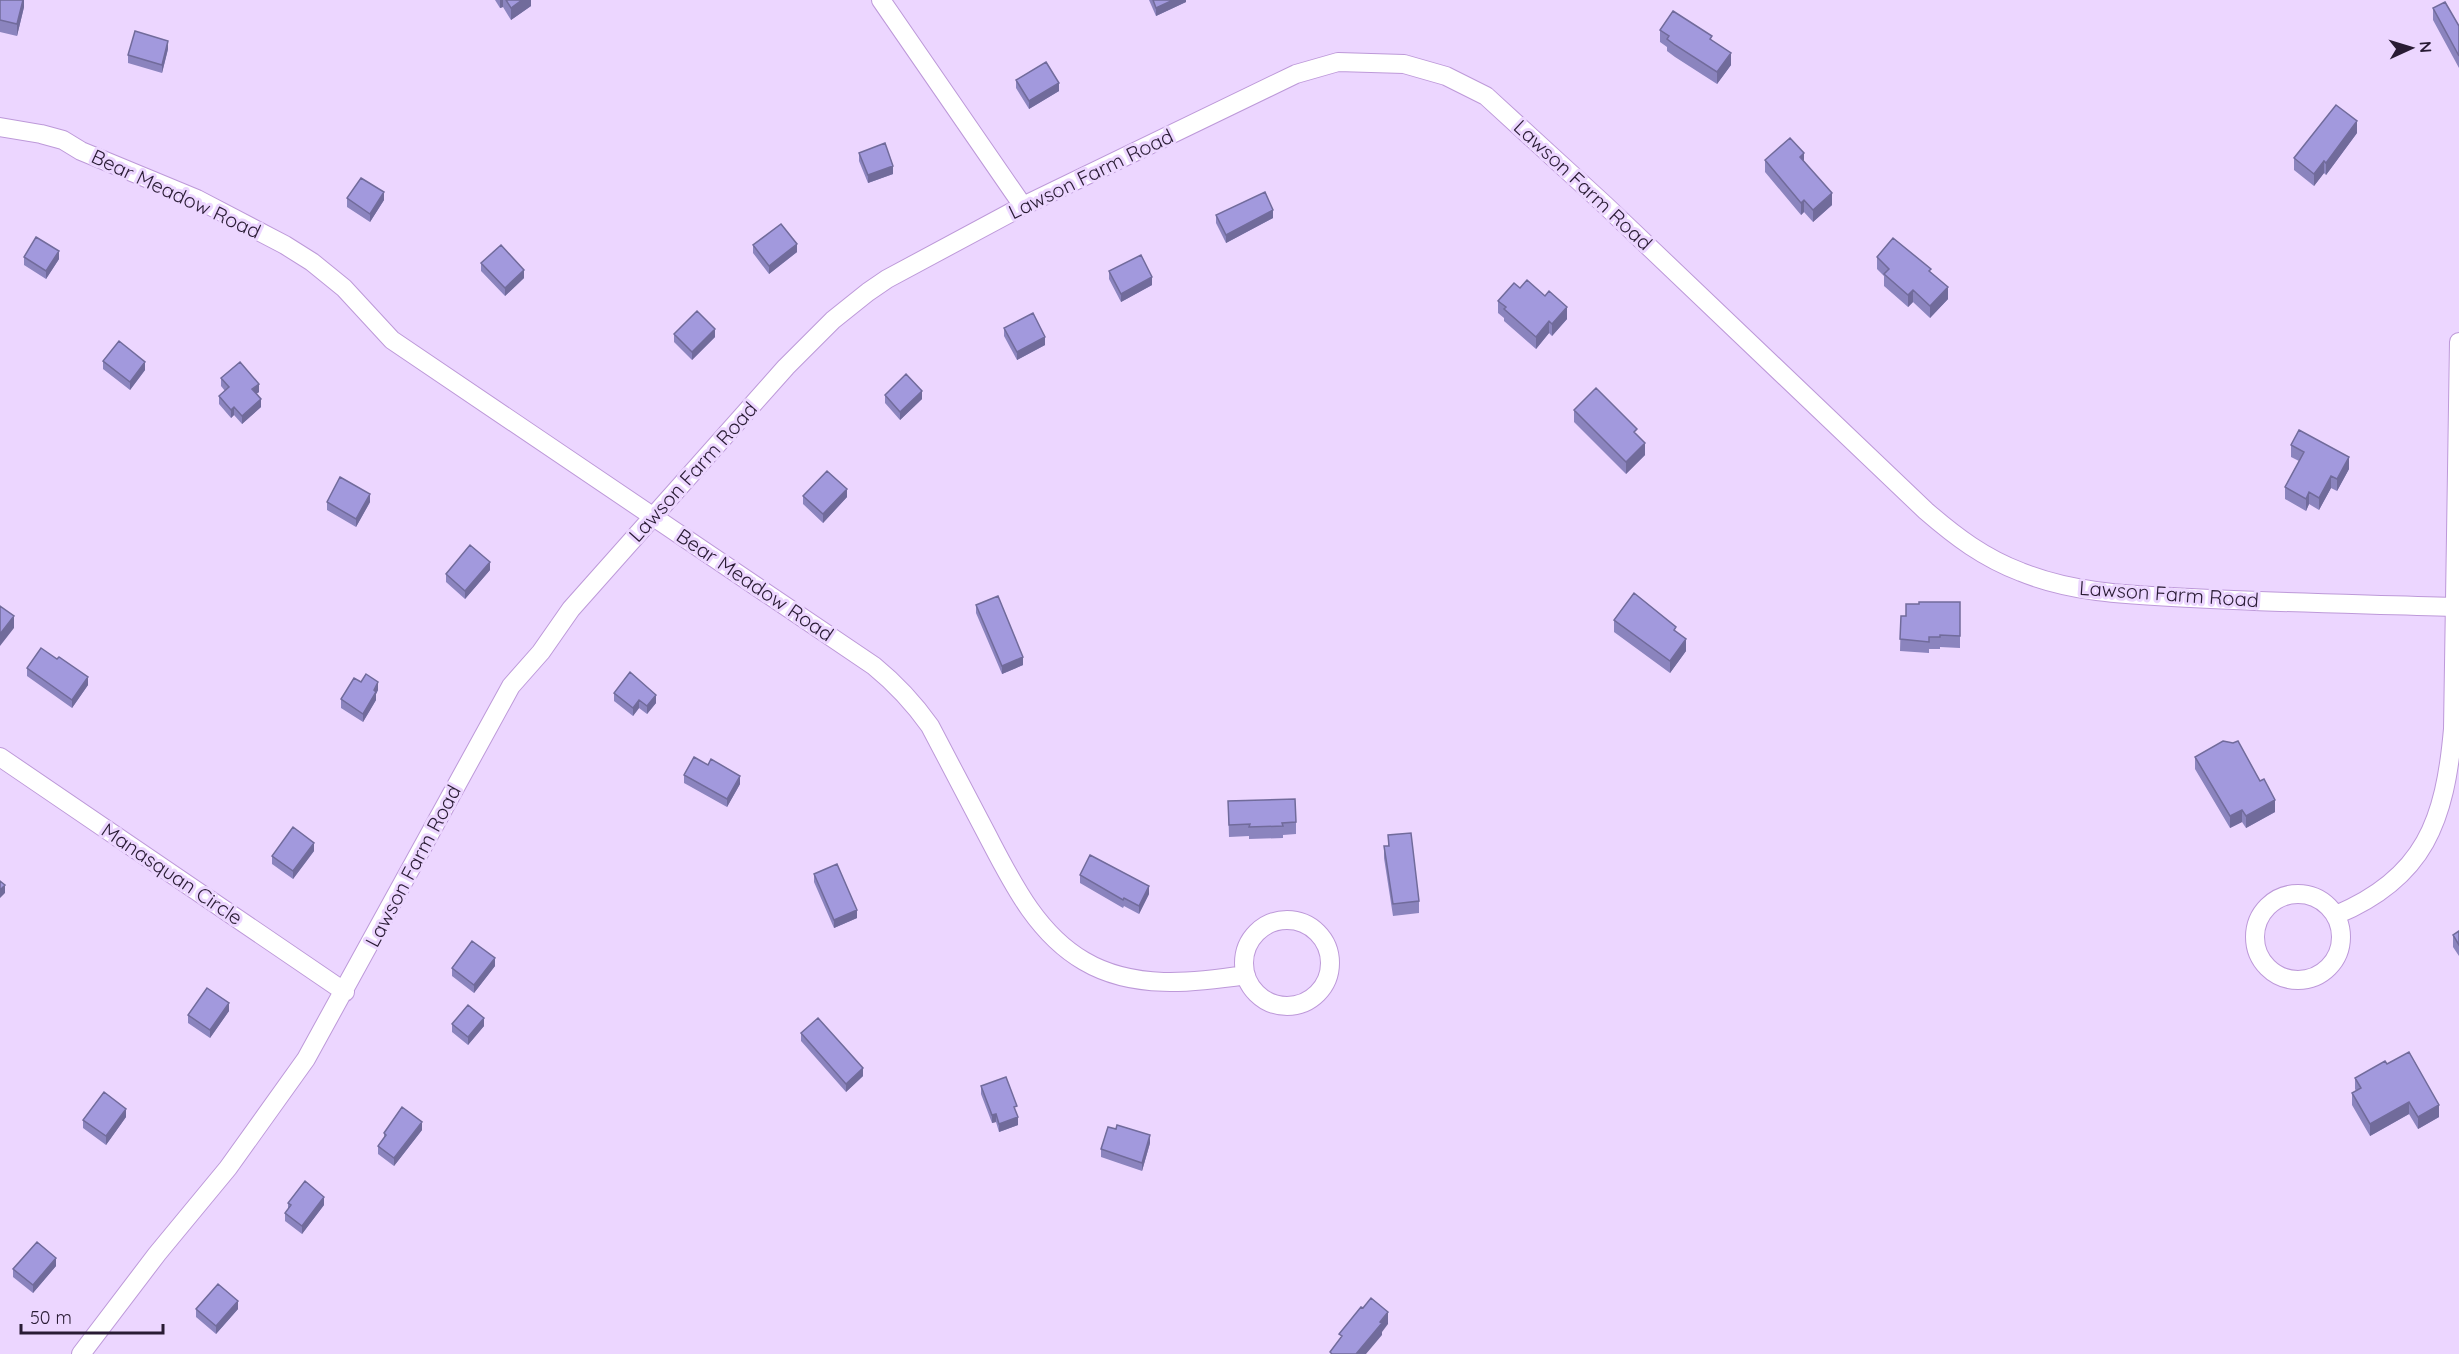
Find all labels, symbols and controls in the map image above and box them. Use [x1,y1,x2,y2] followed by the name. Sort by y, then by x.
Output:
[2381,18,2441,78] north arrow
[2416,40,2436,54] text: N
[1509,114,1658,255] street label: Lawson Farm Road
[1004,123,1177,224] street label: Lawson Farm Road
[88,143,265,244] street label: Bear Meadow Road
[623,396,762,547] street label: Lawson Farm Road
[672,523,839,646] street label: Bear Meadow Road
[2078,575,2260,612] street label: Lawson Farm Road
[359,780,466,951] street label: Lawson Farm Road
[97,817,248,930] street label: Manasquan Circle
[21,1297,164,1335] scale bar
[30,1306,72,1329] text: 50 m

